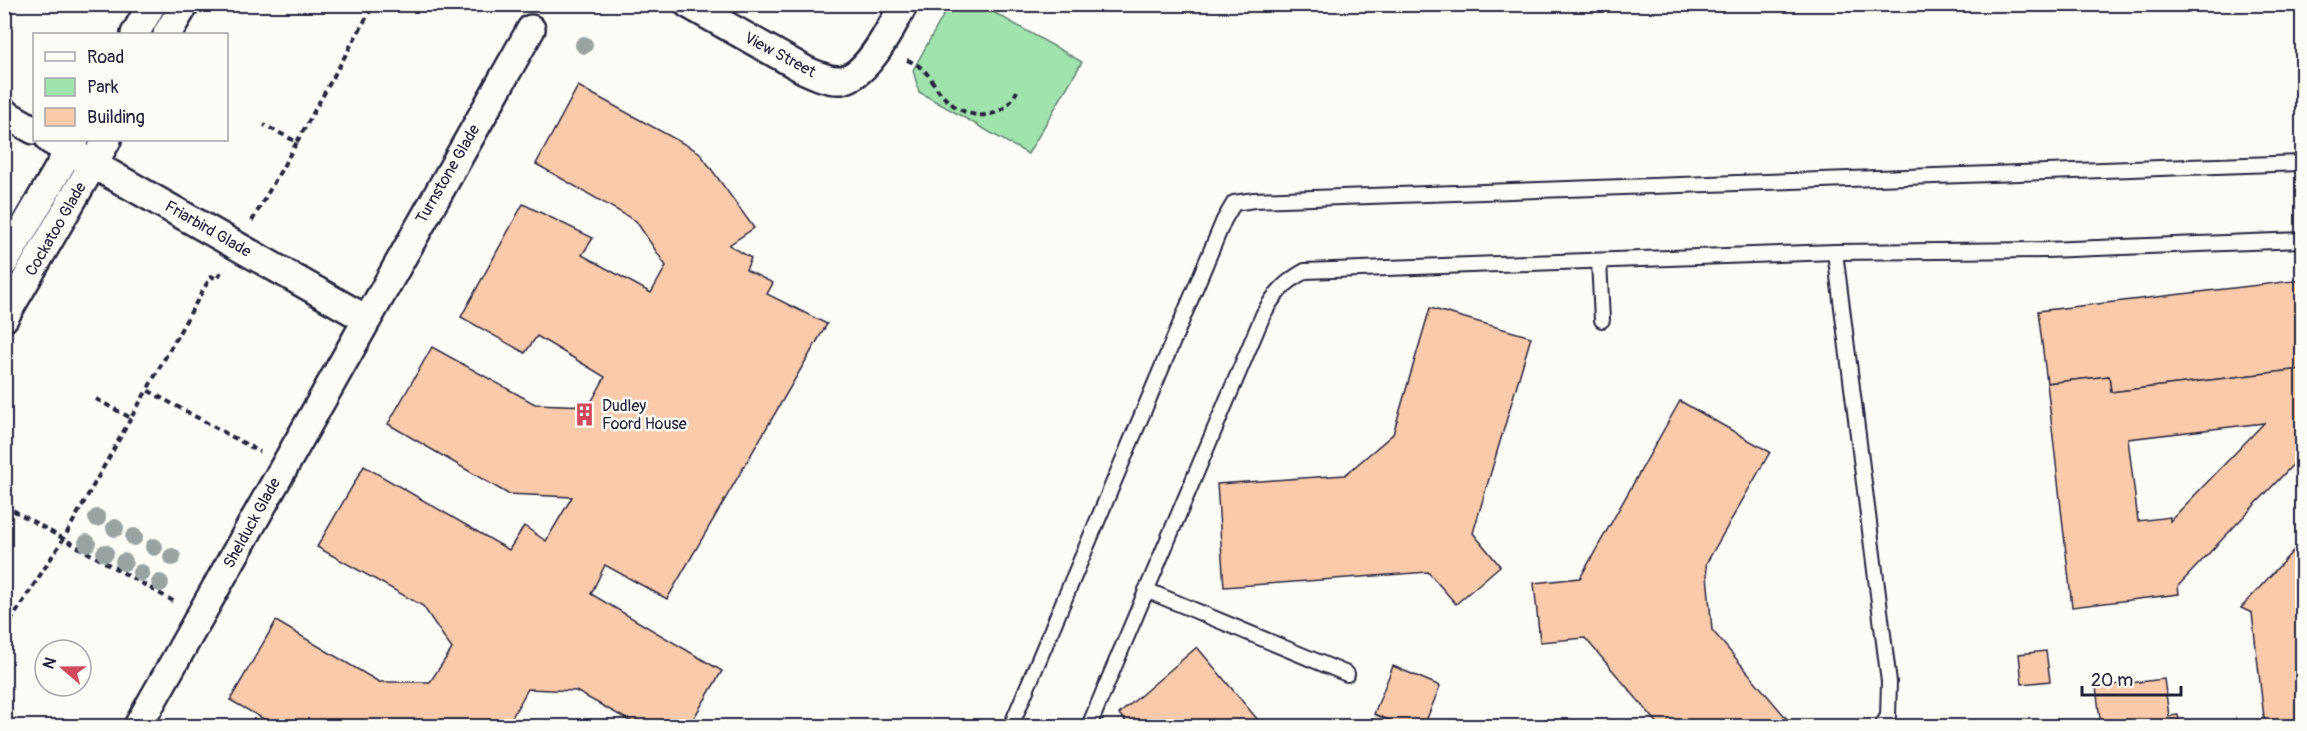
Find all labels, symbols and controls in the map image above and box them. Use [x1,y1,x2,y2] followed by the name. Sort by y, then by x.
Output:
[741,28,820,82] street label: View Street
[33,33,228,141] legend
[87,46,124,69] text: Road
[87,76,119,99] text: Park
[87,106,145,129] text: Building
[412,121,484,227] street label: Turnstone Glade
[21,178,91,279] street label: Cockatoo Glade
[161,196,255,262] street label: Friarbird Glade
[602,396,687,434] place label: Dudley Foord House
[571,402,597,428] building icon: Dudley Foord House
[219,474,285,572] street label: Shelduck Glade
[33,638,93,698] north arrow
[39,655,61,672] text: N
[2082,659,2181,697] scale bar
[2091,669,2133,692] text: 20 m

